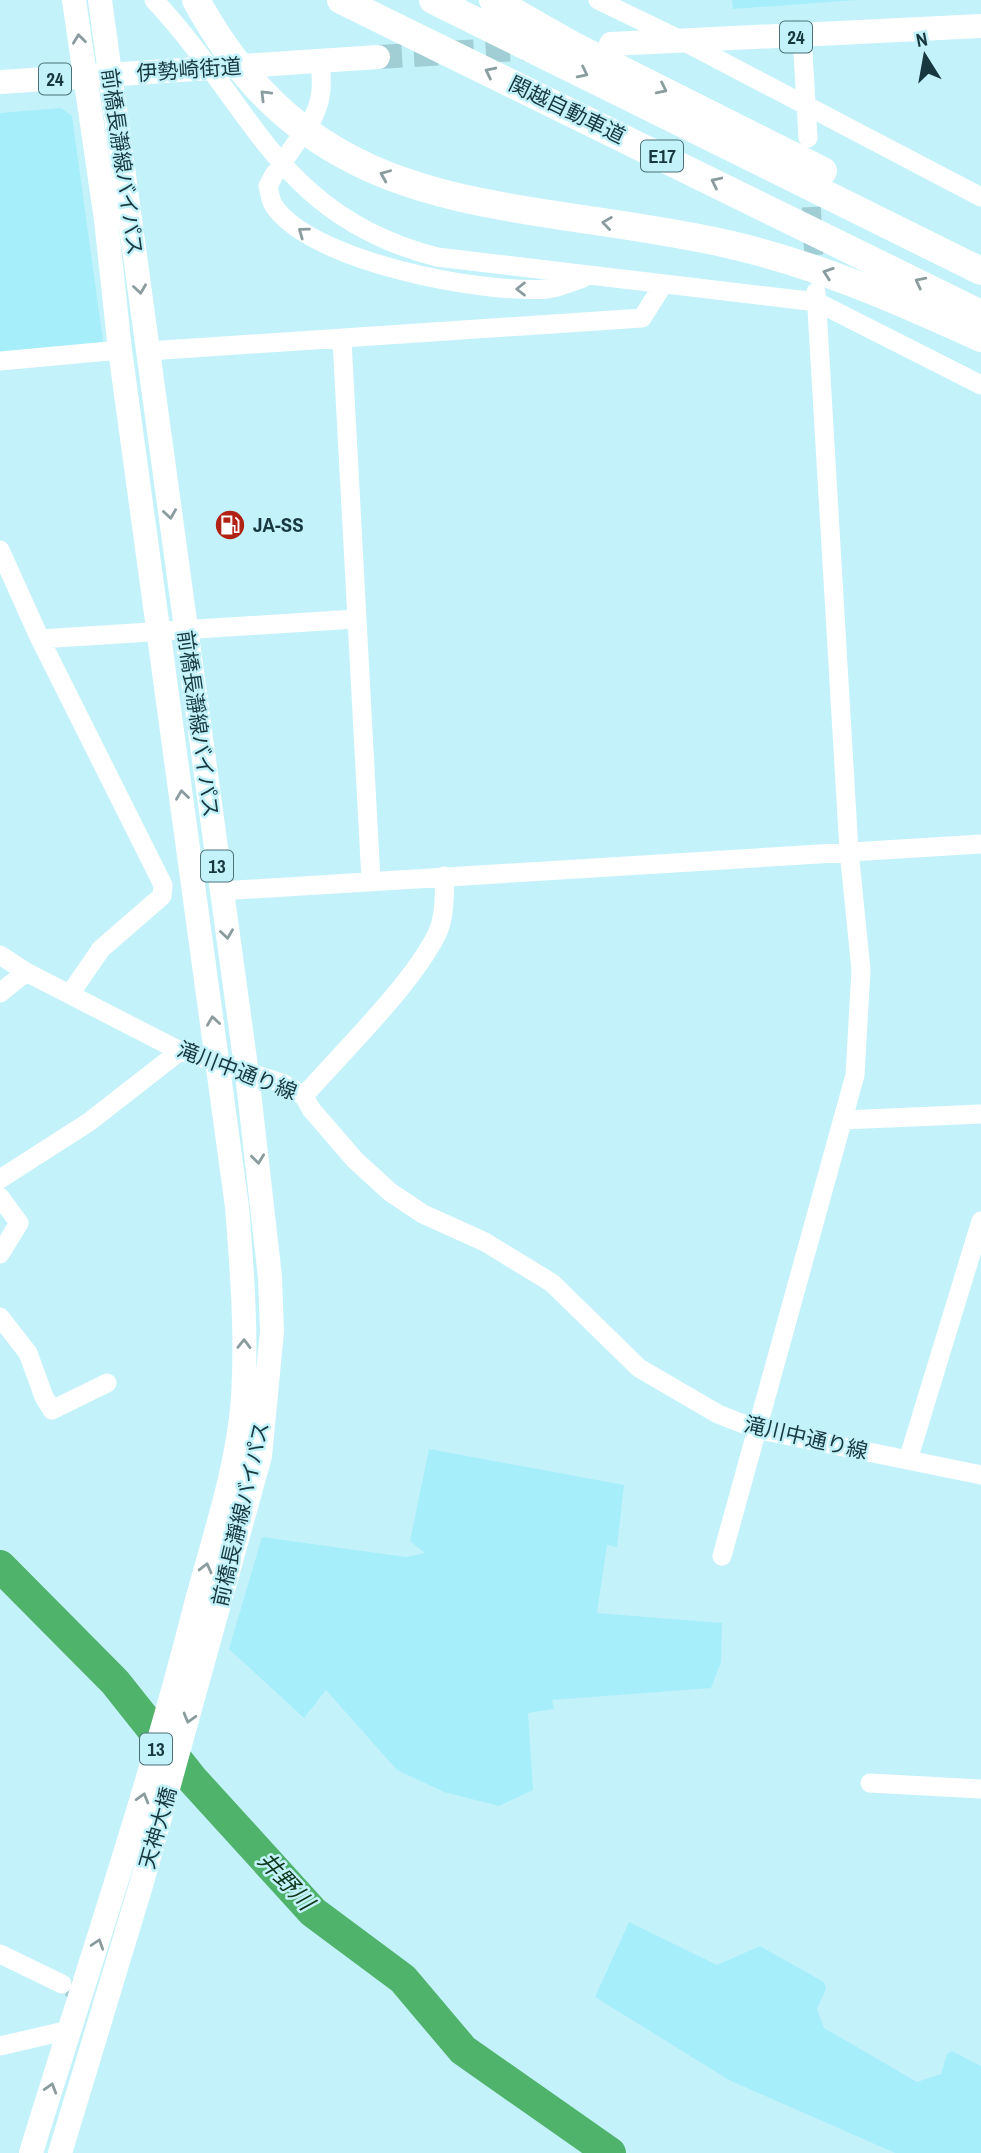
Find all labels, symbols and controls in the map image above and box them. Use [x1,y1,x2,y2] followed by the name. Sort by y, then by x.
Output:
[890,21,960,91] north arrow
[780,22,812,52] road number: 24
[914,25,930,53] text: N
[72,33,87,45] one-way arrow
[136,51,242,88] street label: 伊勢崎街道
[39,64,71,94] road number: 24
[576,65,588,79] one-way arrow
[485,66,497,80] one-way arrow
[95,67,150,257] street label: 前橋長瀞線バイパス
[504,69,630,150] street label: 関越自動車道
[655,81,667,95] one-way arrow
[261,90,274,103] one-way arrow
[641,140,683,172] road number: E17
[380,169,392,183] one-way arrow
[711,177,723,191] one-way arrow
[601,216,613,231] one-way arrow
[298,228,311,240] one-way arrow
[822,267,835,281] one-way arrow
[915,277,927,291] one-way arrow
[515,281,526,297] one-way arrow
[132,283,147,294] one-way arrow
[162,508,177,520] one-way arrow
[213,508,247,542] fuel station icon: JA-SS
[253,510,304,539] place label: JA-SS
[171,629,226,819] street label: 前橋長瀞線バイパス
[175,789,190,801] one-way arrow
[201,850,233,881] road number: 13
[219,928,234,940] one-way arrow
[206,1015,221,1027] one-way arrow
[173,1034,301,1107] street label: 滝川中通り線
[250,1153,265,1165] one-way arrow
[236,1339,251,1350] one-way arrow
[741,1409,871,1466] street label: 滝川中通り線
[205,1419,276,1609] street label: 前橋長瀞線バイパス
[198,1562,212,1574] one-way arrow
[182,1712,197,1724] one-way arrow
[140,1734,172,1764] road number: 13
[132,1783,183,1872] street label: 天神大橋
[134,1792,149,1804] one-way arrow
[252,1845,323,1919] water label: 井野川
[89,1938,104,1950] one-way arrow
[43,2082,58,2094] one-way arrow

